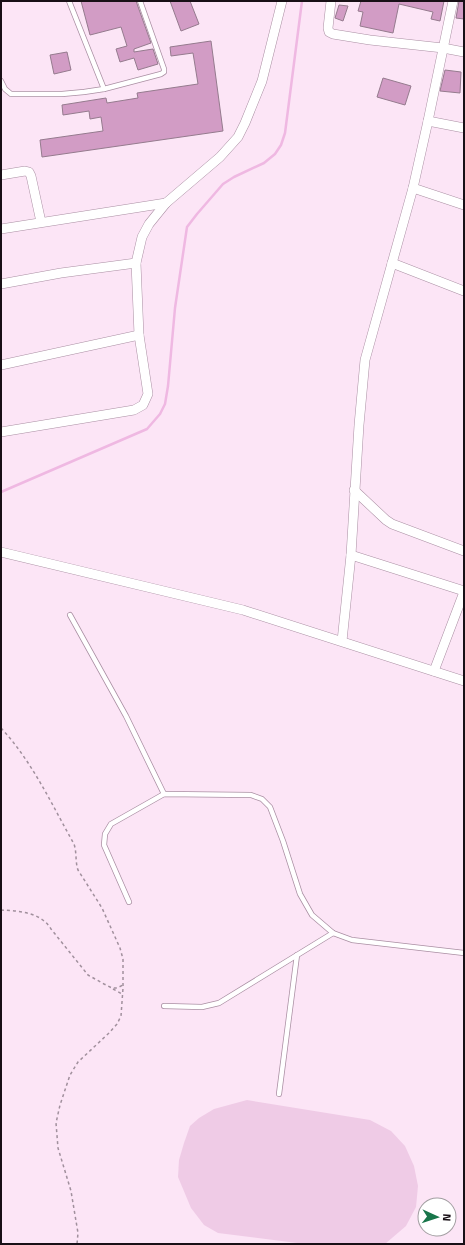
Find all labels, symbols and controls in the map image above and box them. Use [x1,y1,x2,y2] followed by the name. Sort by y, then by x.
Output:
[417,1197,457,1237] north arrow
[439,1213,455,1222] text: N

